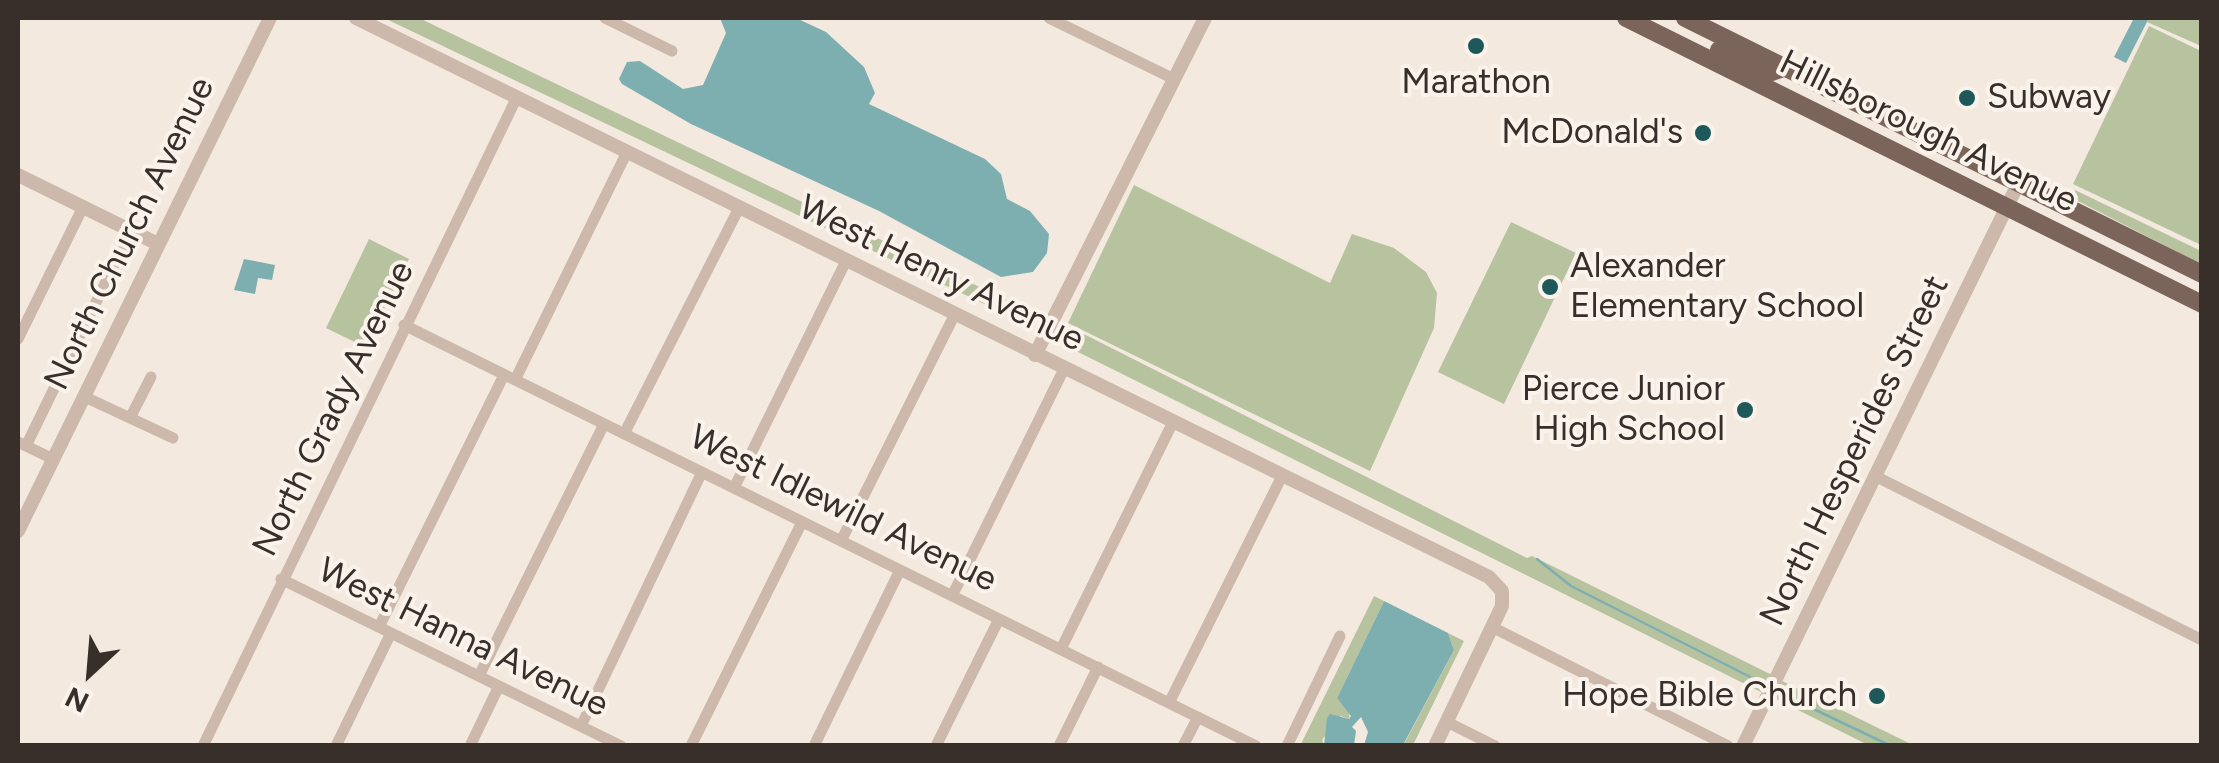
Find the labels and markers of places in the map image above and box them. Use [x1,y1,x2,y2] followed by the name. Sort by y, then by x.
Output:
[1465,35,1487,57] marker: Marathon
[1401,62,1551,104] place label: Marathon
[1987,77,2111,119] place label: Subway
[1956,87,1978,109] marker: Subway
[1501,112,1683,154] place label: McDonald's
[1692,122,1714,144] marker: McDonald's
[1570,246,1864,328] place label: Alexander Elementary School
[1539,276,1561,298] marker: Alexander Elementary School
[1522,369,1725,451] place label: Pierce Junior High School
[1734,399,1756,421] marker: Pierce Junior High School
[1562,675,1857,717] place label: Hope Bible Church
[1866,685,1888,707] marker: Hope Bible Church

